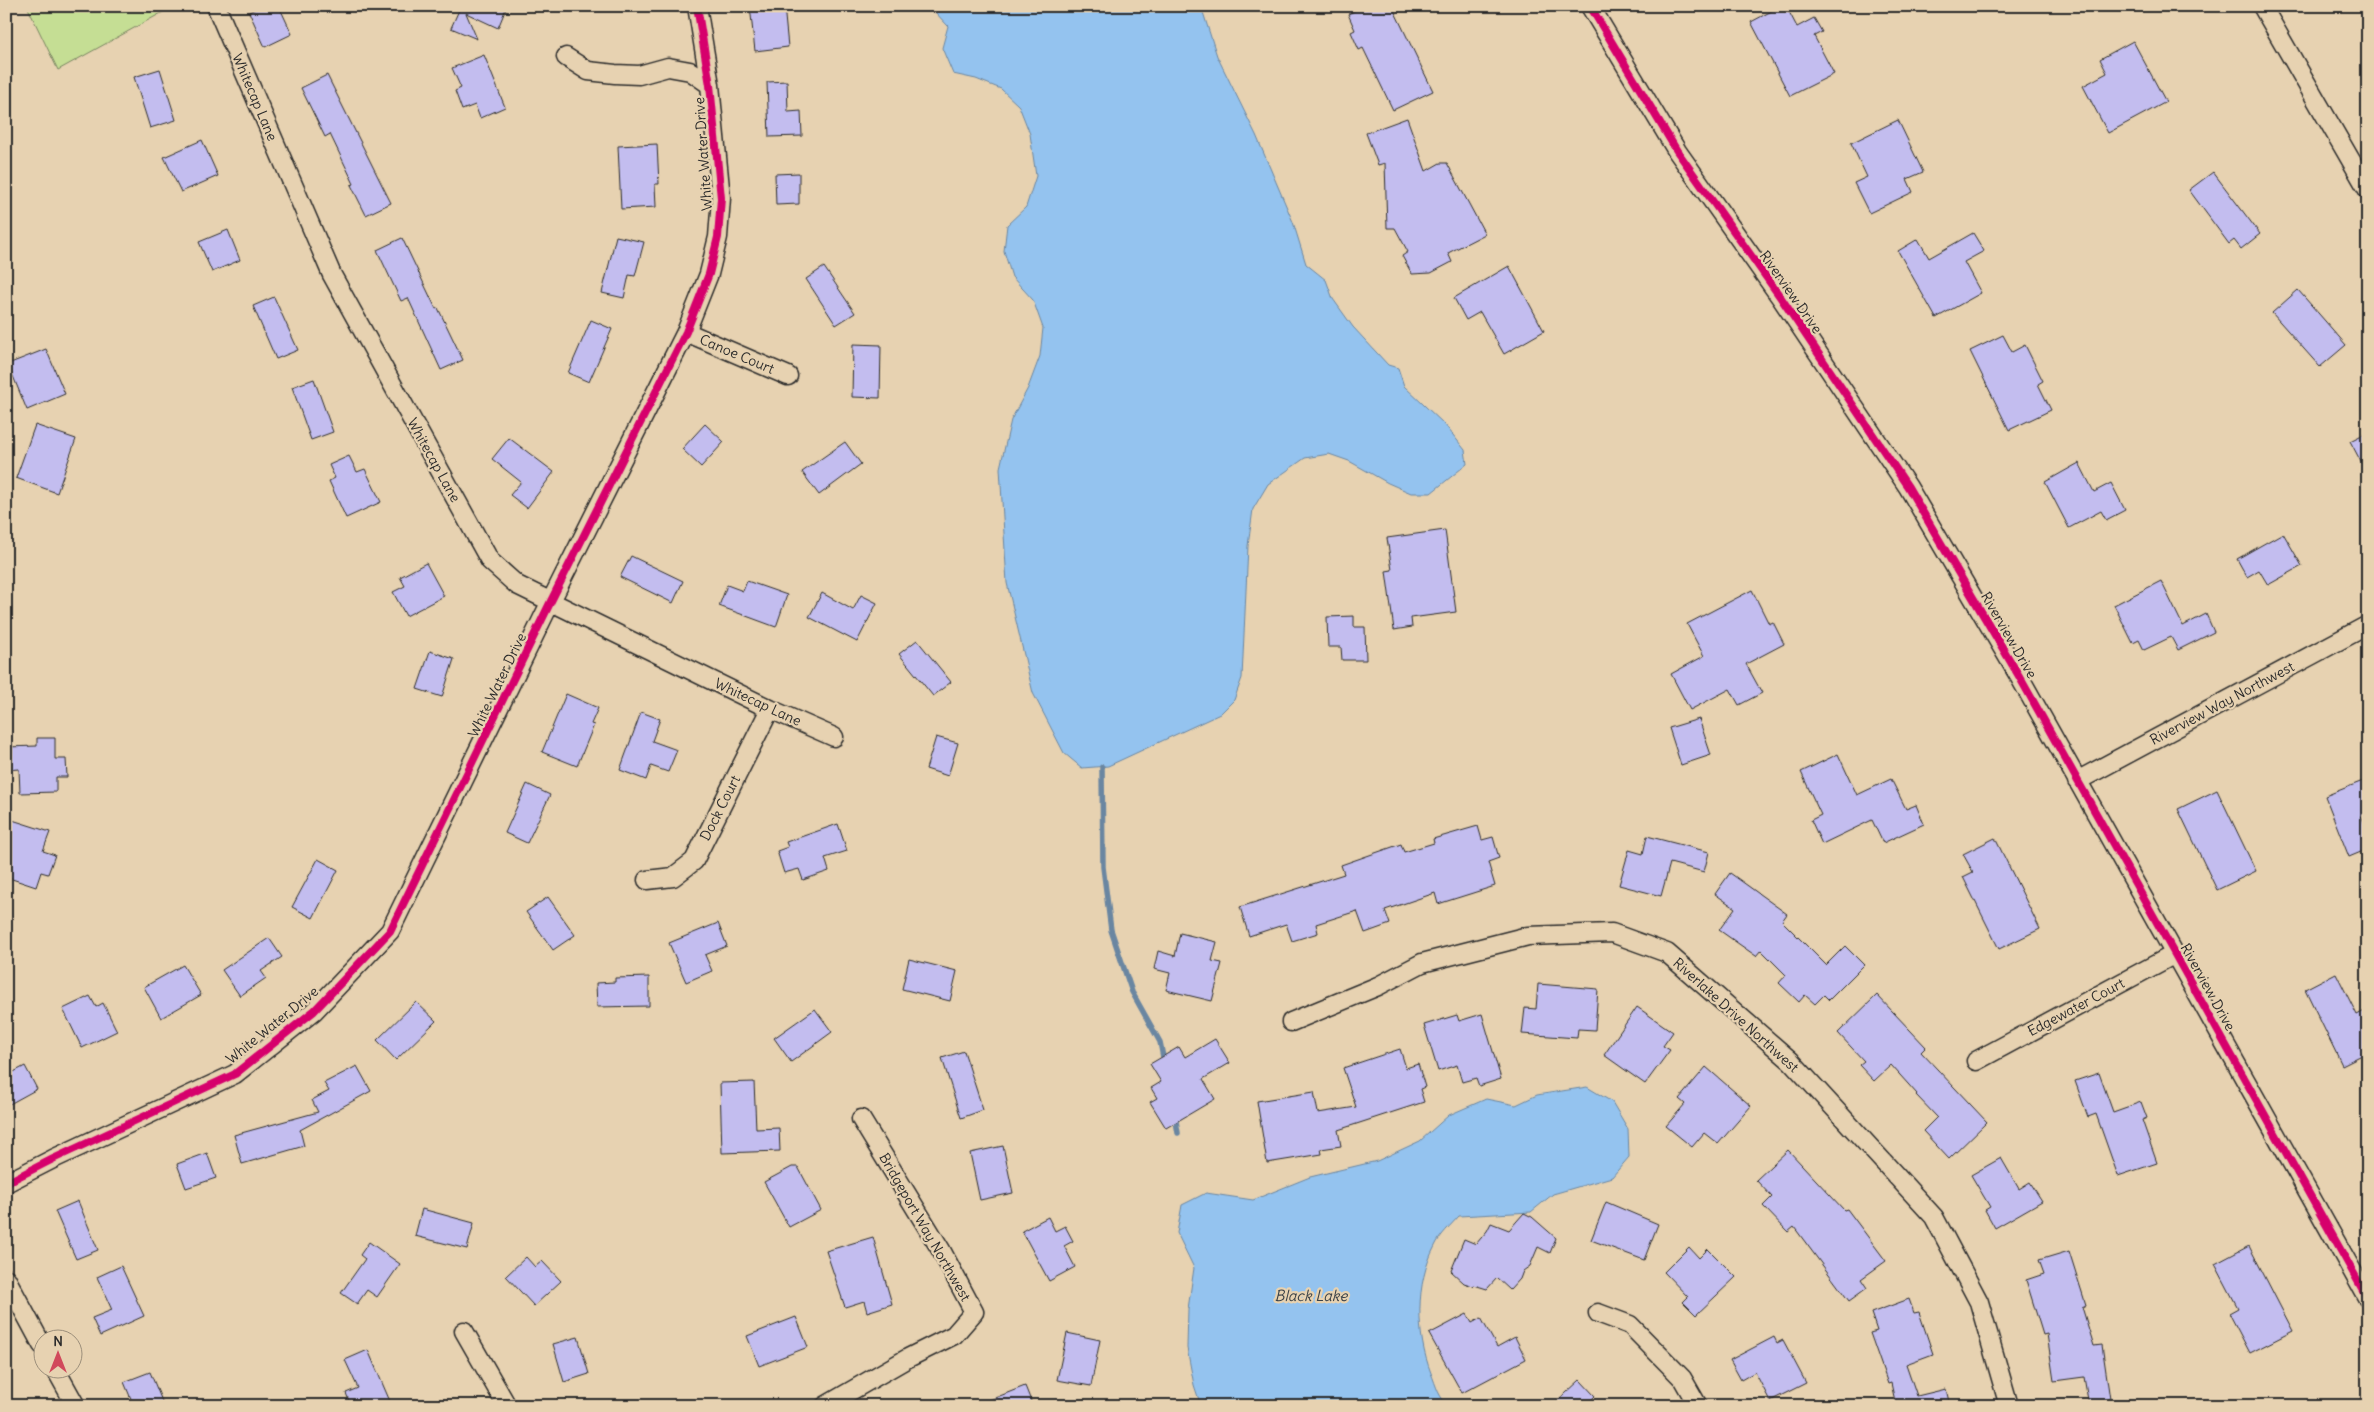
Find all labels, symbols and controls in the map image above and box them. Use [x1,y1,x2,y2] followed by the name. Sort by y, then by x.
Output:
[228,50,282,144] street label: Whitecap Lane
[690,97,716,211] street label: White Water Drive
[1756,247,1826,337] street label: Riverview Drive
[697,330,777,378] street label: Canoe Court
[403,415,465,505] street label: Whitecap Lane
[1977,588,2041,682] street label: Riverview Drive
[464,630,530,740] street label: White Water Drive
[2147,657,2297,749] street label: Riverview Way Northwest
[712,674,804,730] street label: Whitecap Lane
[696,772,744,844] street label: Dock Court
[2177,940,2239,1034] street label: Riverview Drive
[1669,954,1803,1076] street label: Riverlake Drive Northwest
[2024,974,2128,1040] street label: Edgewater Court
[222,982,322,1068] street label: White Water Drive
[875,1150,975,1305] street label: Bridgeport Way Northwest
[1275,1286,1348,1305] water label: Black Lake
[32,1330,82,1380] north arrow
[53,1332,63,1350] text: N

